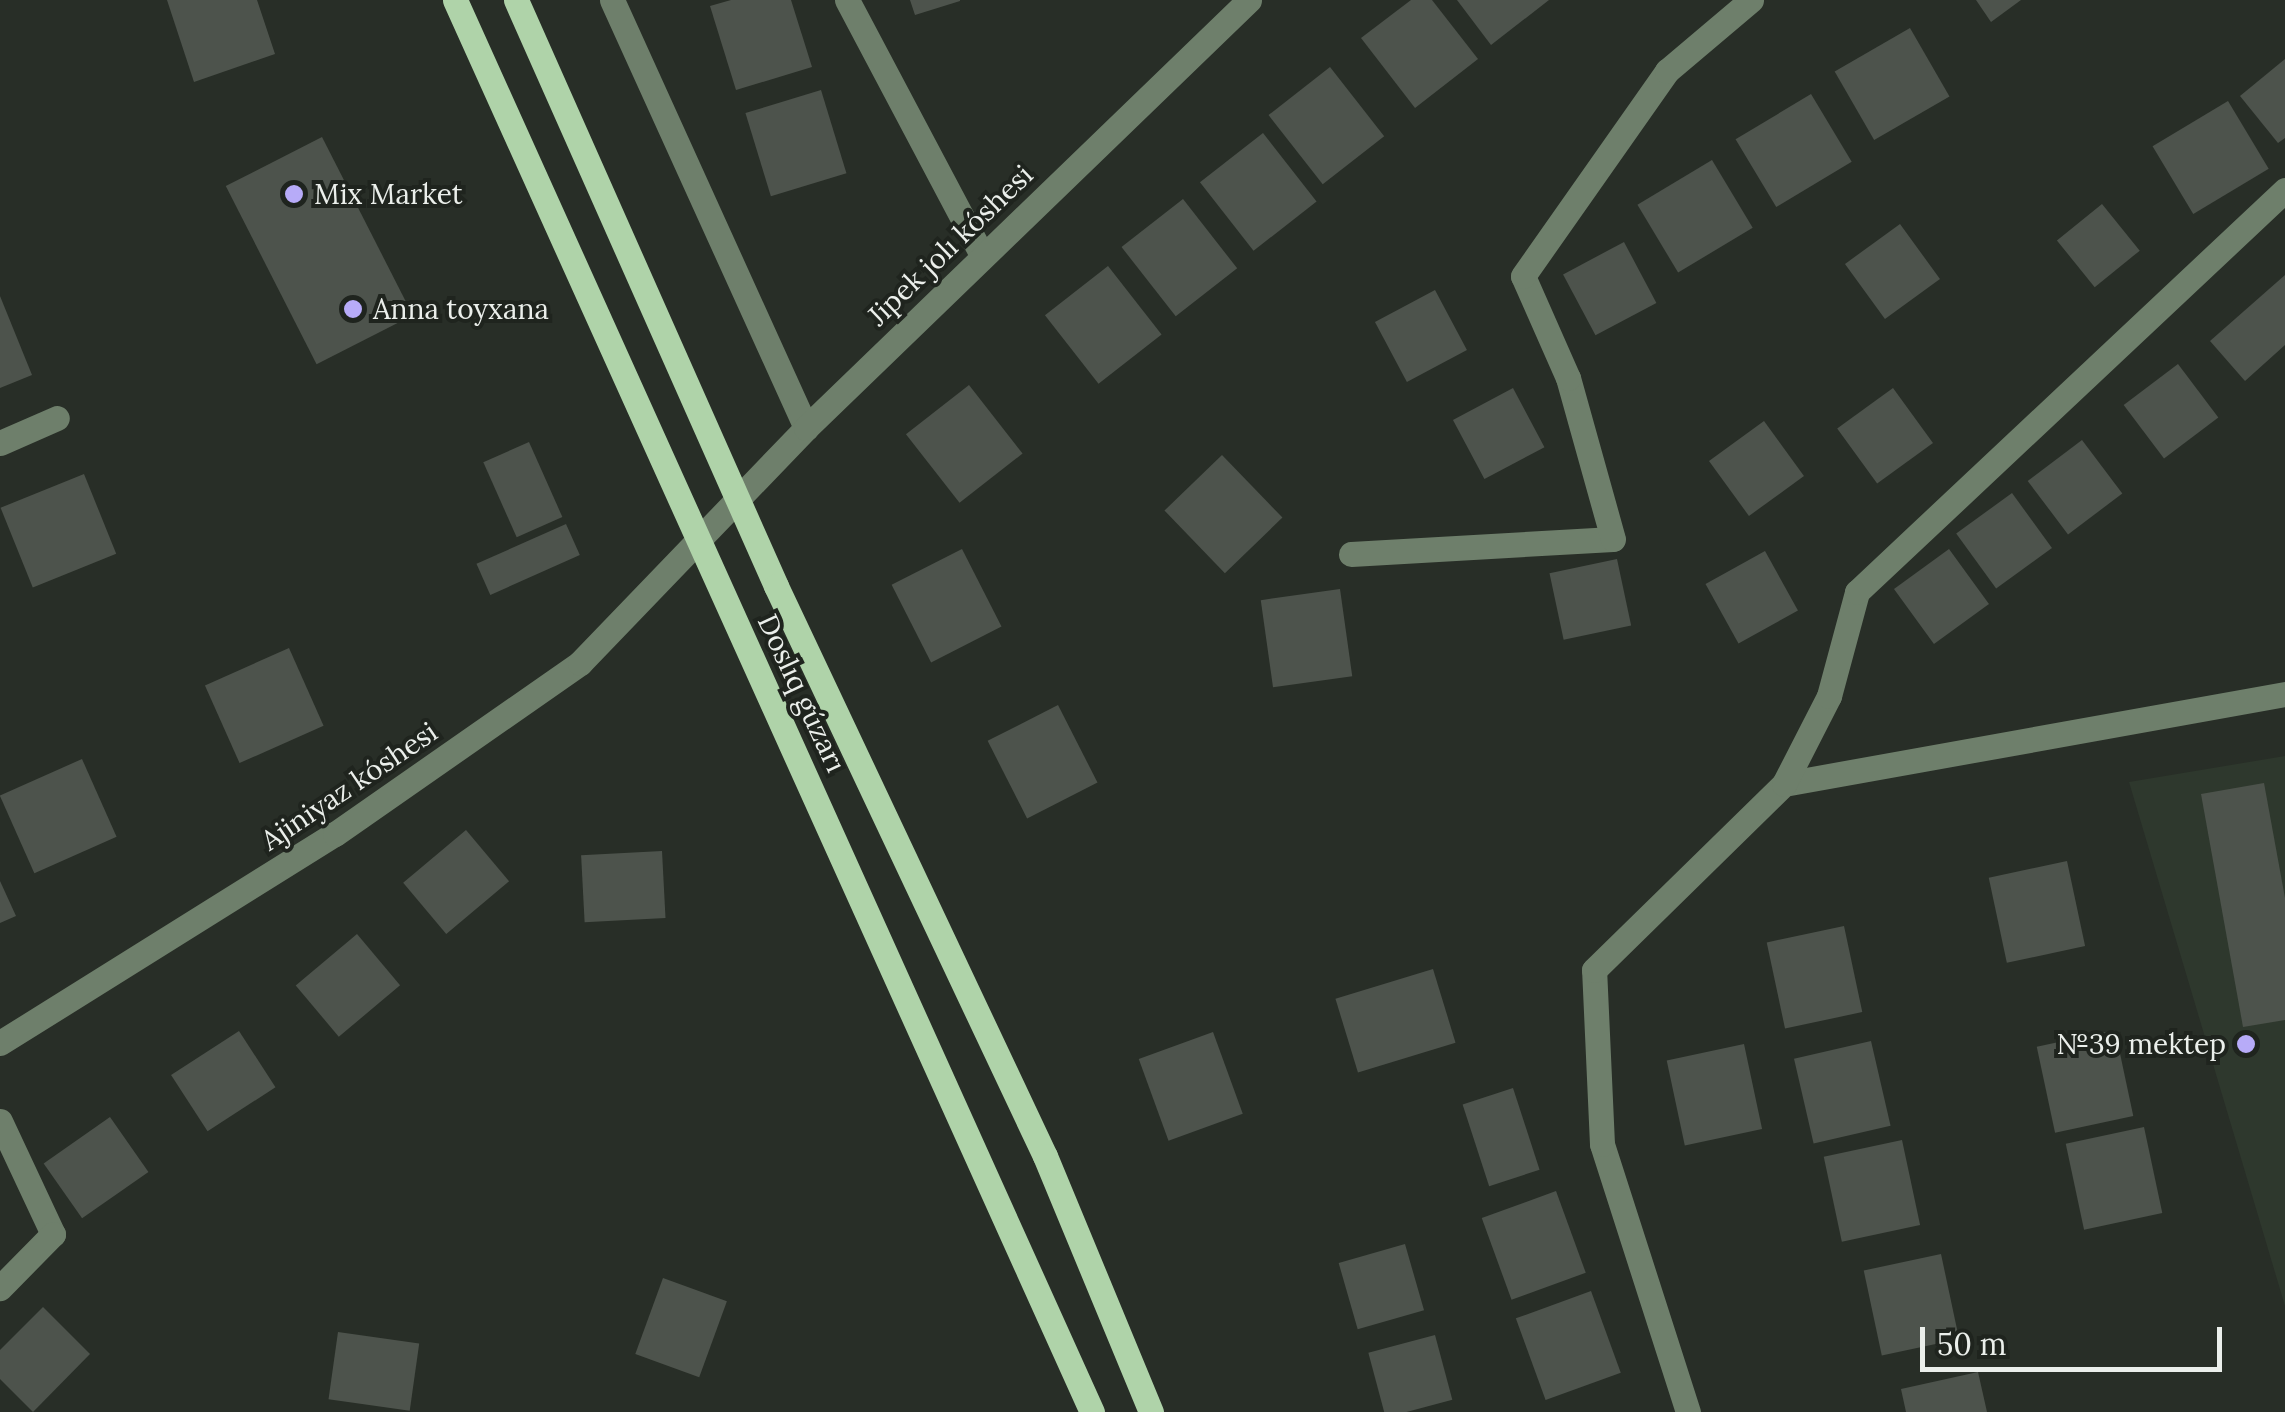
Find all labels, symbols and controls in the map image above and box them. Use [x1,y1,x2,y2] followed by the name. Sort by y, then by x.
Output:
[861,158,1039,332] street label: Jipek jolı kóshesi
[314,177,463,211] place label: Mix Market
[283,183,305,205] marker: Mix Market
[373,292,549,326] place label: Anna toyxana
[342,298,364,320] marker: Anna toyxana
[751,609,853,777] street label: Doslıq gúzarı
[255,715,443,857] street label: Ajiniyaz kóshesi
[2056,1027,2226,1061] place label: №39 mektep
[2235,1033,2257,1055] marker: №39 mektep
[1925,1307,2228,1369] scale bar
[1937,1325,2007,1363] text: 50 m

